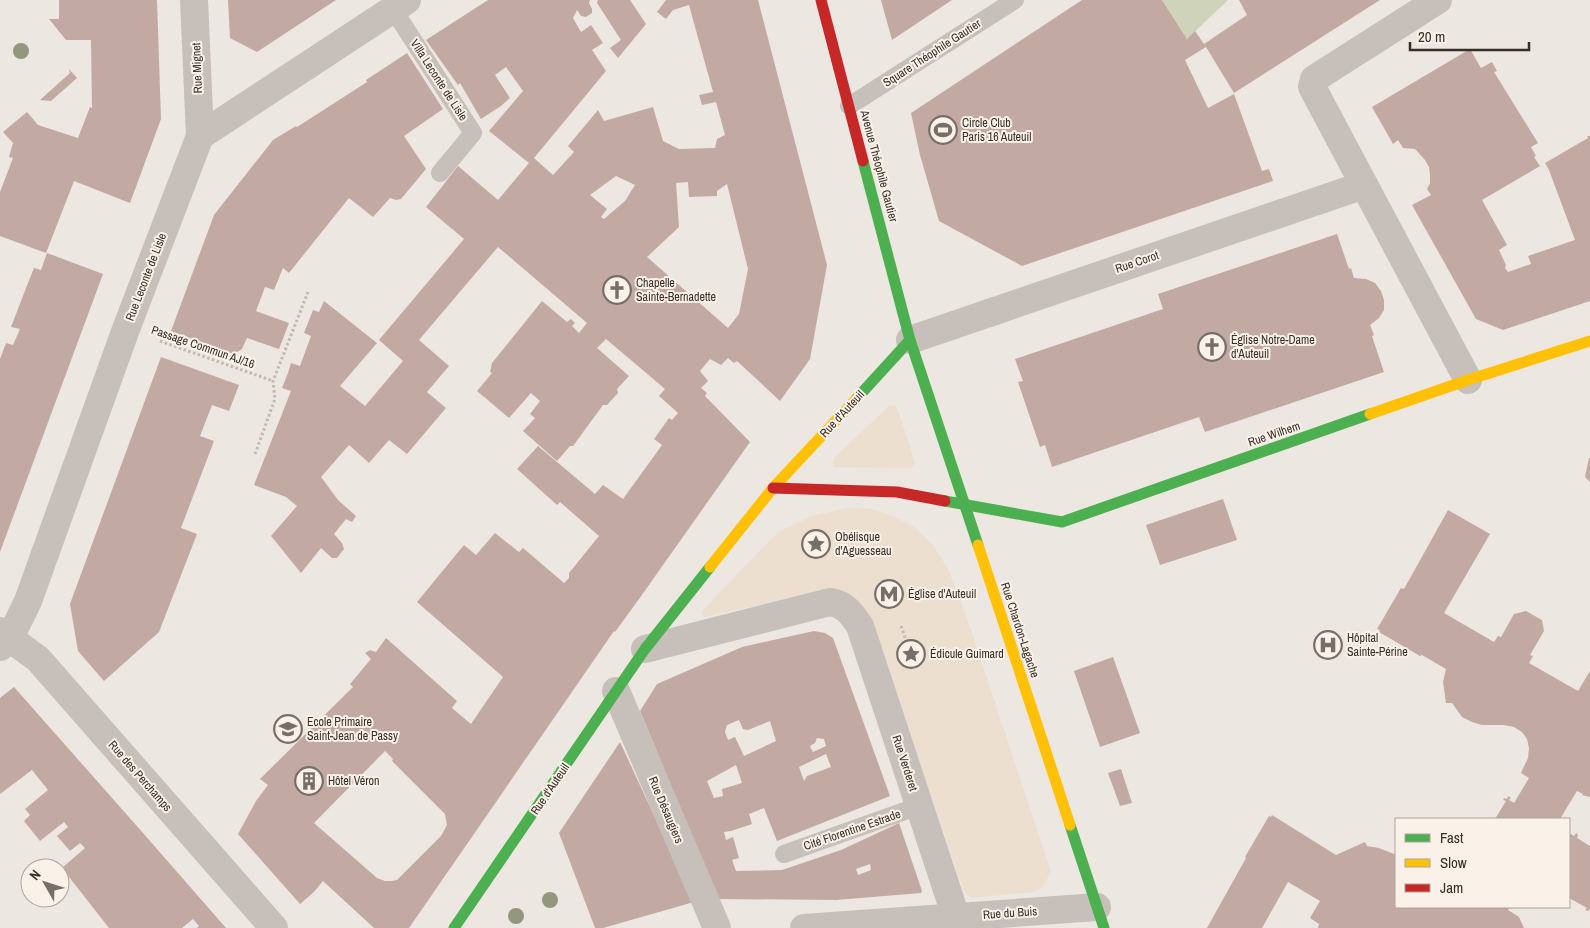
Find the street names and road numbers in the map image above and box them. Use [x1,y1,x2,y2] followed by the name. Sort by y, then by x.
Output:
[880,15,985,91] street label: Square Théophile Gautier
[407,36,471,124] street label: Villa Leconte de Lisle
[188,42,206,94] street label: Rue Mignet
[856,107,902,224] street label: Avenue Théophile Gautier
[122,231,170,323] street label: Rue Leconte de Lisle
[1113,247,1161,277] street label: Rue Corot
[149,322,257,372] street label: Passage Commun AJ/16
[816,387,868,441] street label: Rue d'Auteuil
[1246,418,1302,450] street label: Rue Wilhem
[997,580,1043,680] street label: Rue Chardon-Lagache
[888,733,922,793] street label: Rue Verderet
[105,737,175,815] street label: Rue des Perchamps
[527,760,573,818] street label: Rue d'Auteuil
[645,774,687,846] street label: Rue Désaugiers
[801,806,903,854] street label: Cité Florentine Estrade
[982,903,1038,923] street label: Rue du Buis

